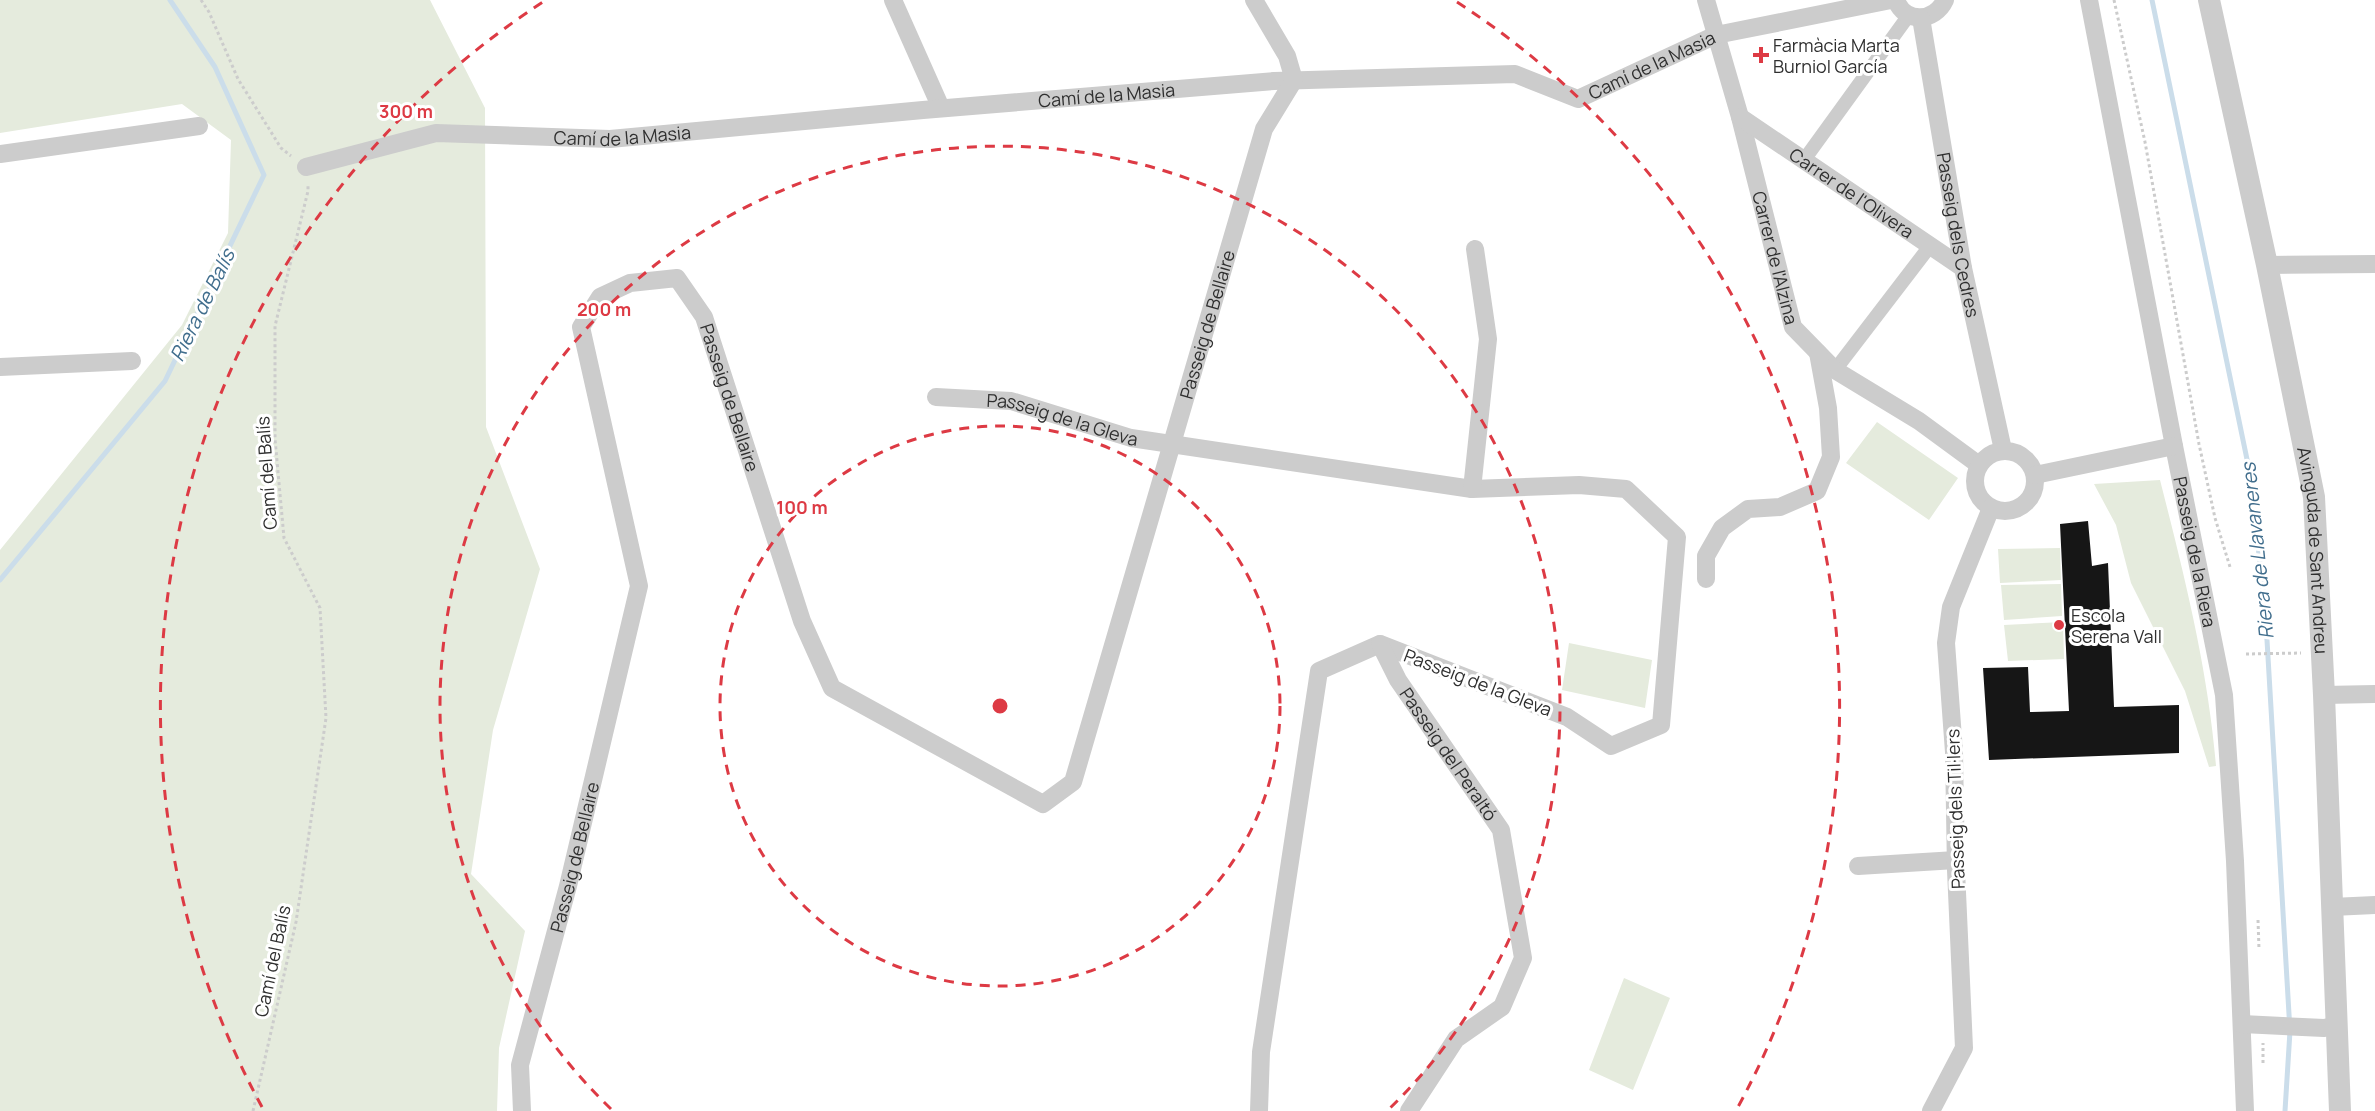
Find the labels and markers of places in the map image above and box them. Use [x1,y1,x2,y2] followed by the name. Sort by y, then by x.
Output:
[1773,33,1900,78] place label: Farmàcia Marta Burniol García
[1754,48,1768,62] marker: Farmàcia Marta Burniol García
[2071,603,2162,648] place label: Escola Serena Vall
[2052,618,2066,632] marker: Escola Serena Vall
[990,696,1010,716] centre of rings

